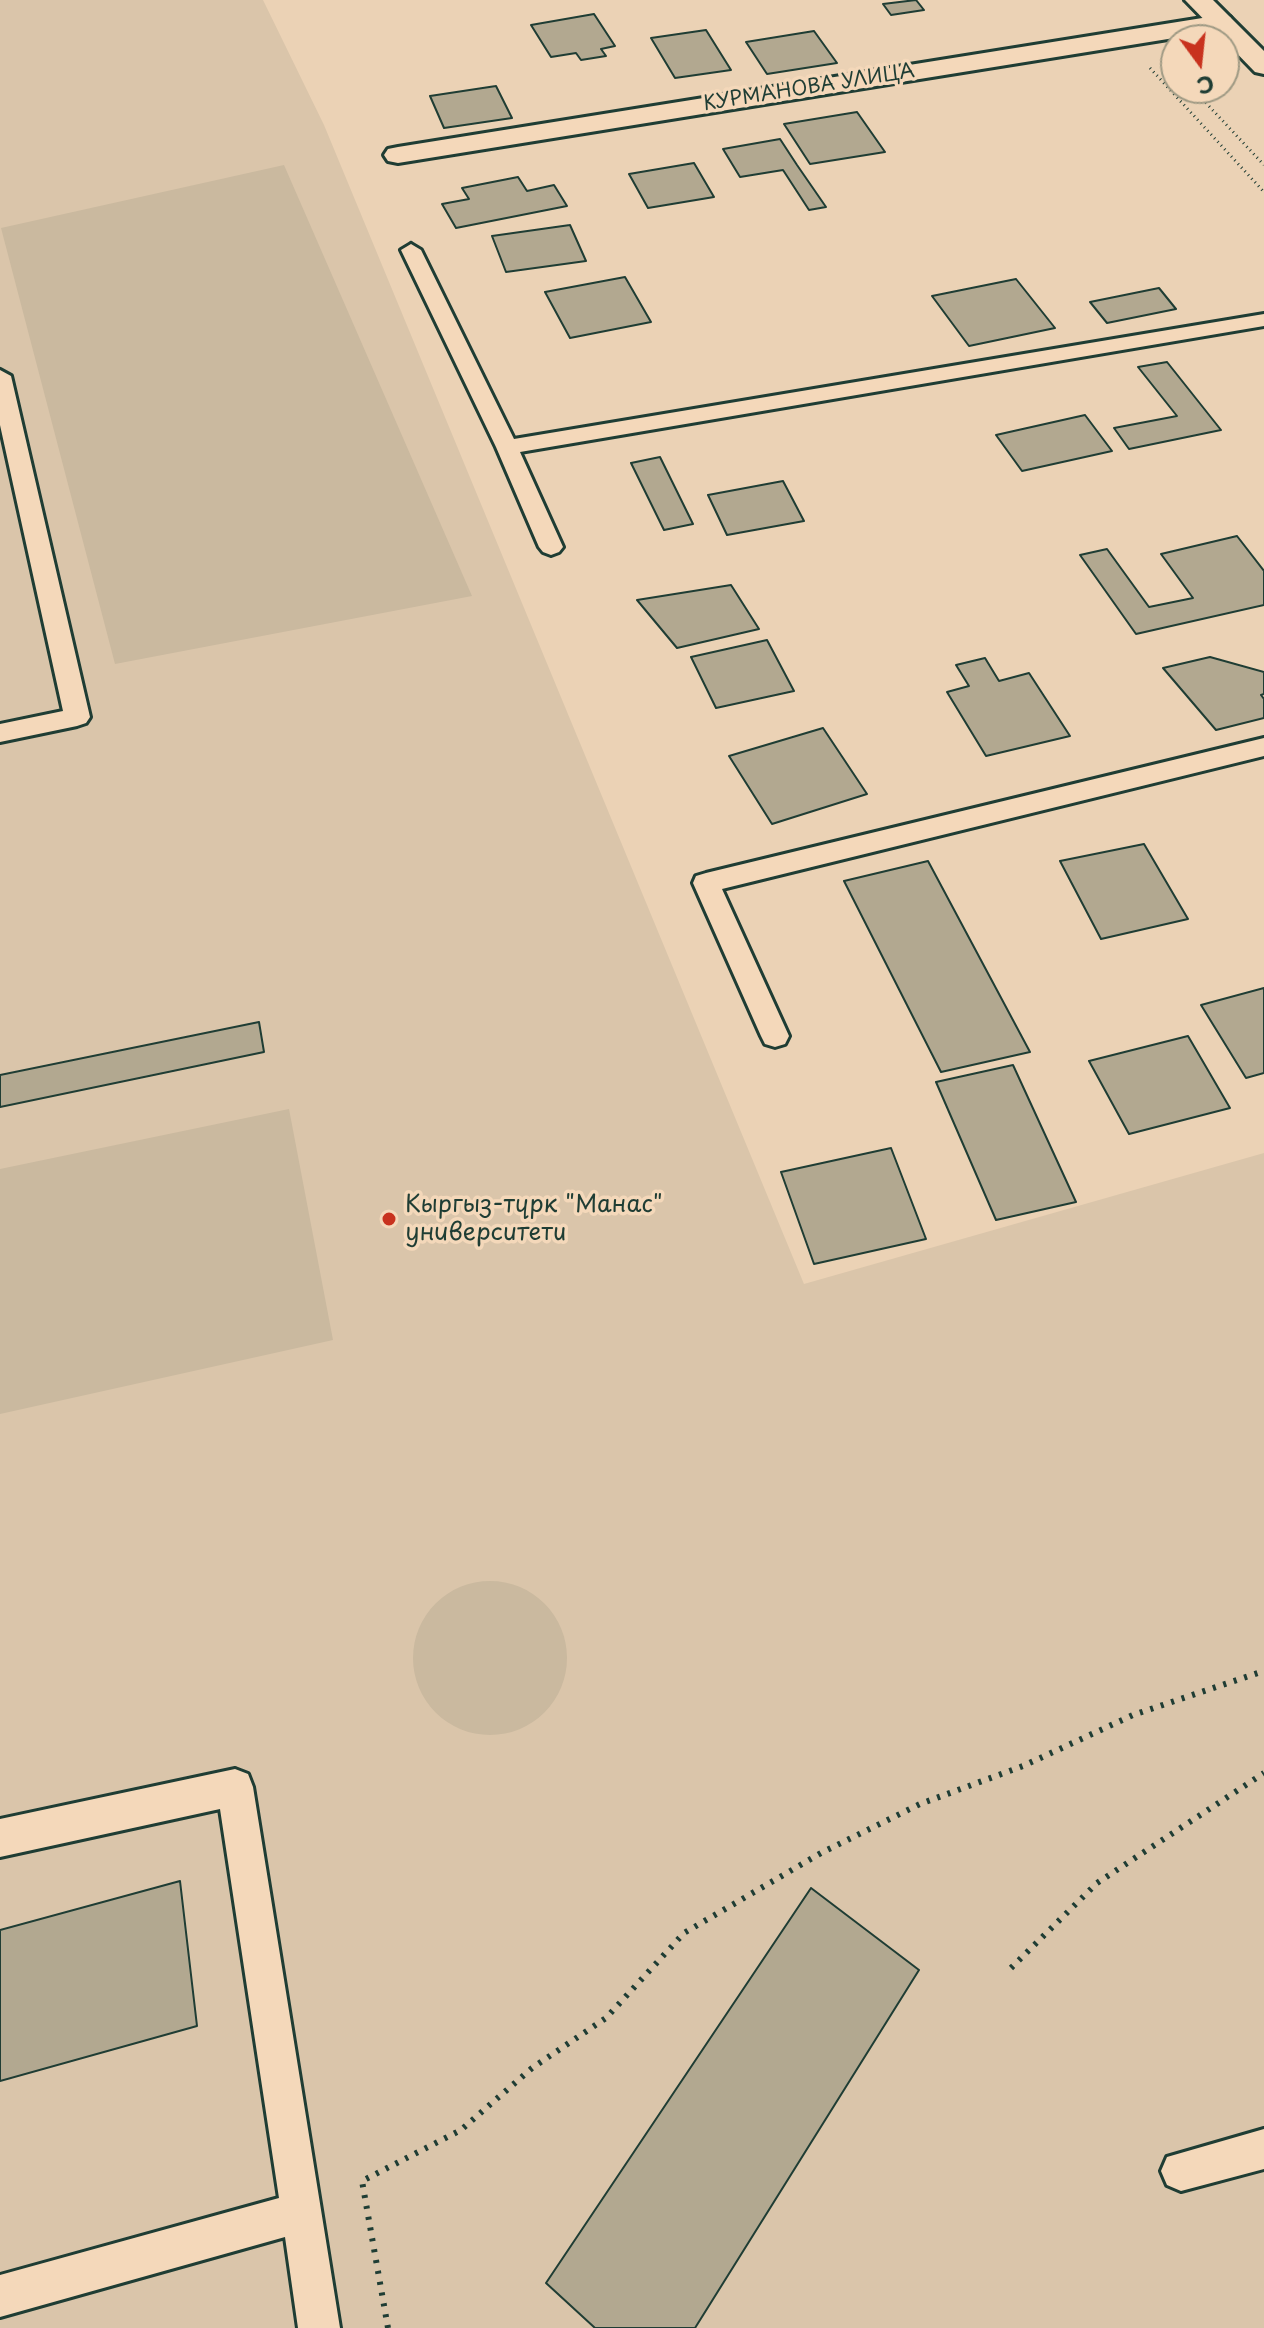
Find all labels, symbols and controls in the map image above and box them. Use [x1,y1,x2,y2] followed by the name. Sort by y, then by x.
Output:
[1160,24,1240,104] north arrow
[702,59,916,117] street label: КУРМАНОВА УЛИЦА
[1194,68,1218,104] text: С
[405,1191,663,1247] place label: Кыргыз-түрк "Манас" университети
[380,1210,398,1228] marker: Кыргыз-түрк "Манас" университети

